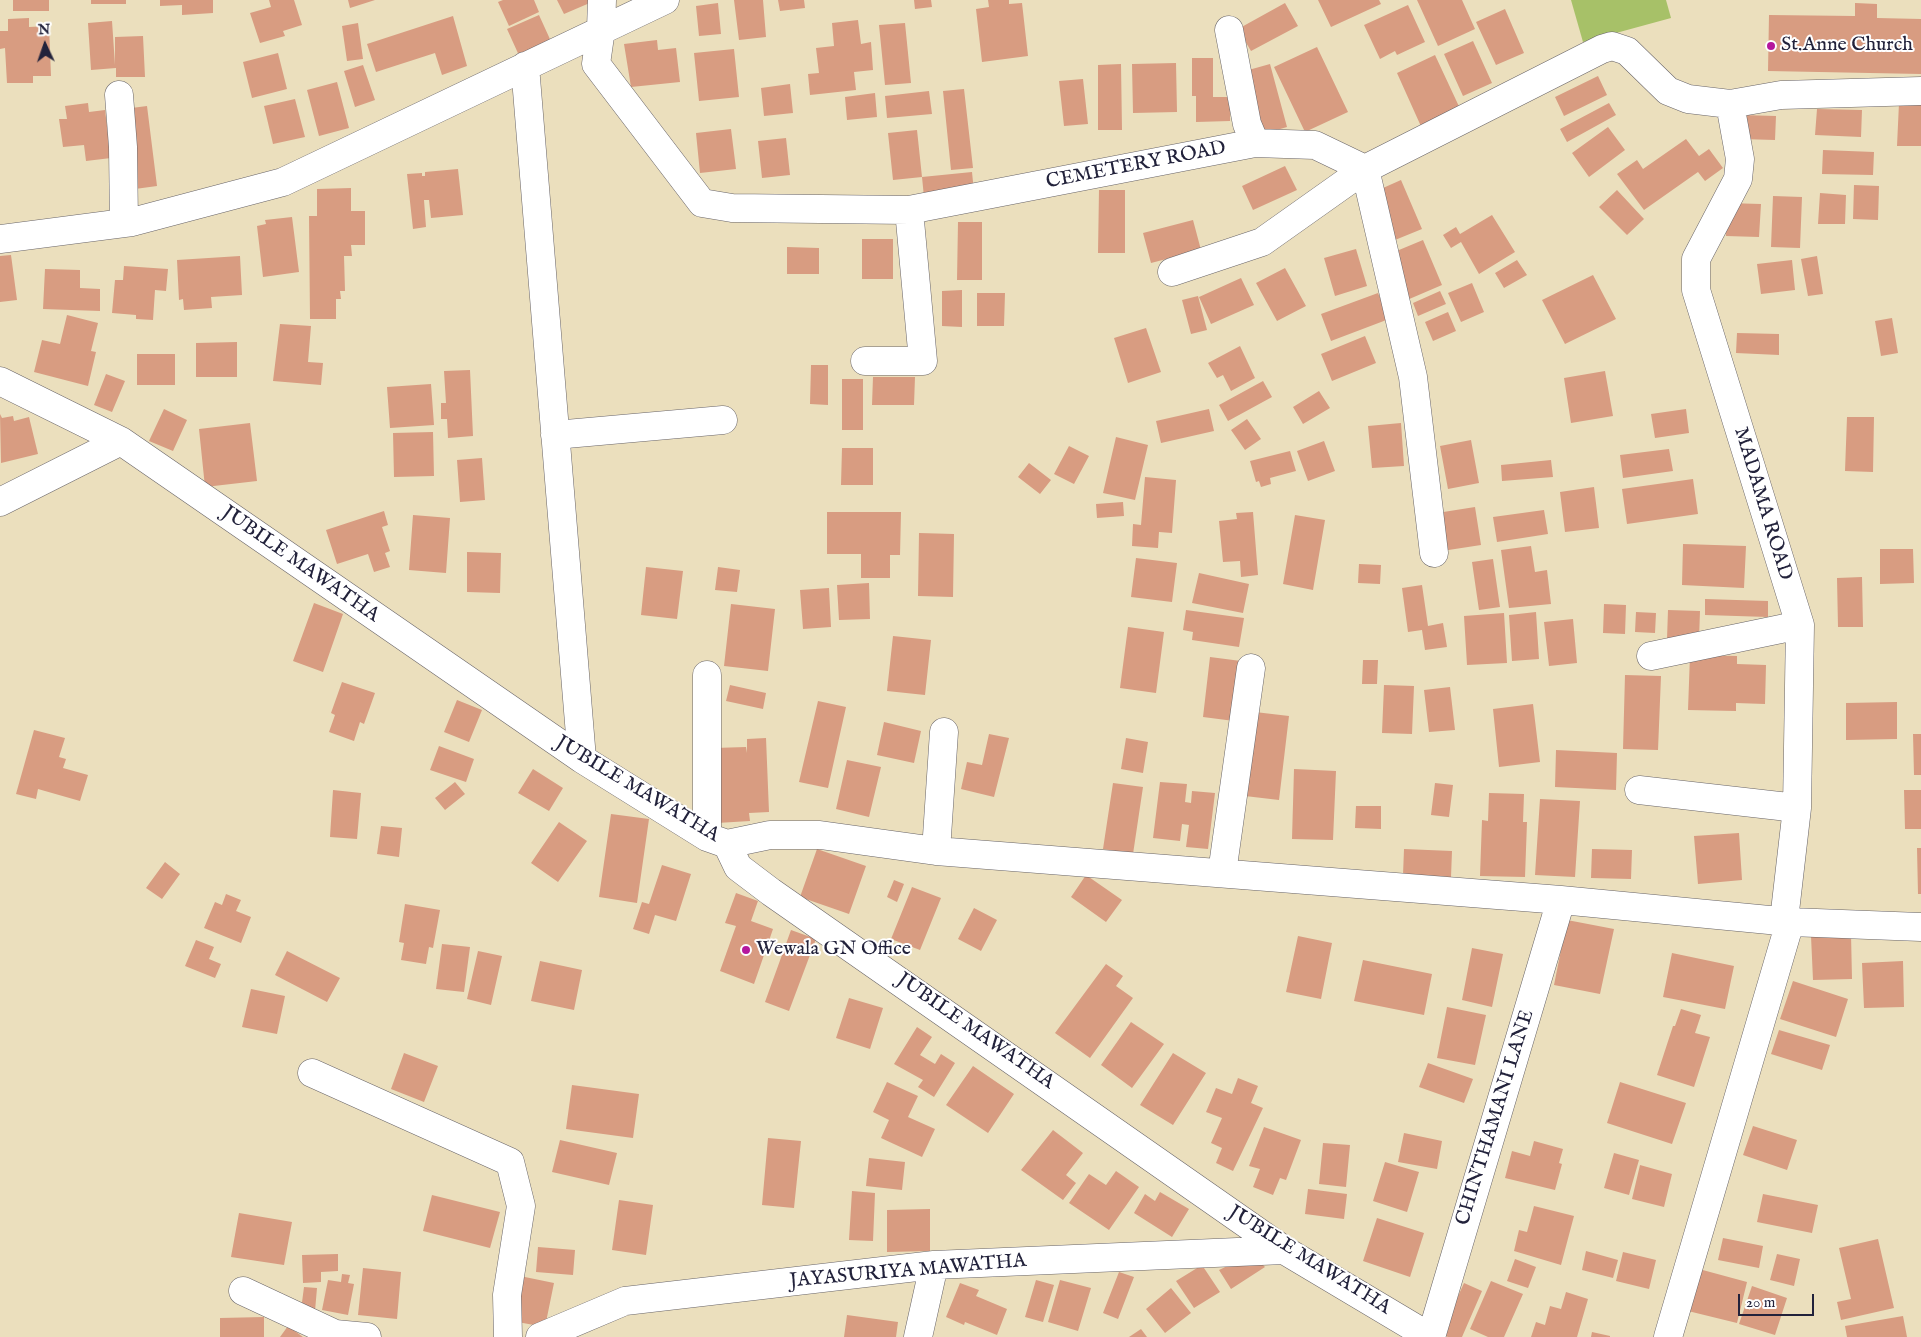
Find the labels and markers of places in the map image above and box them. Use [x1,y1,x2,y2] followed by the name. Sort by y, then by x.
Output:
[1781,34,1913,58] place label: St.Anne Church
[1765,40,1777,52] marker: St.Anne Church
[756,938,911,962] place label: Wewala GN Office
[740,944,752,956] marker: Wewala GN Office

